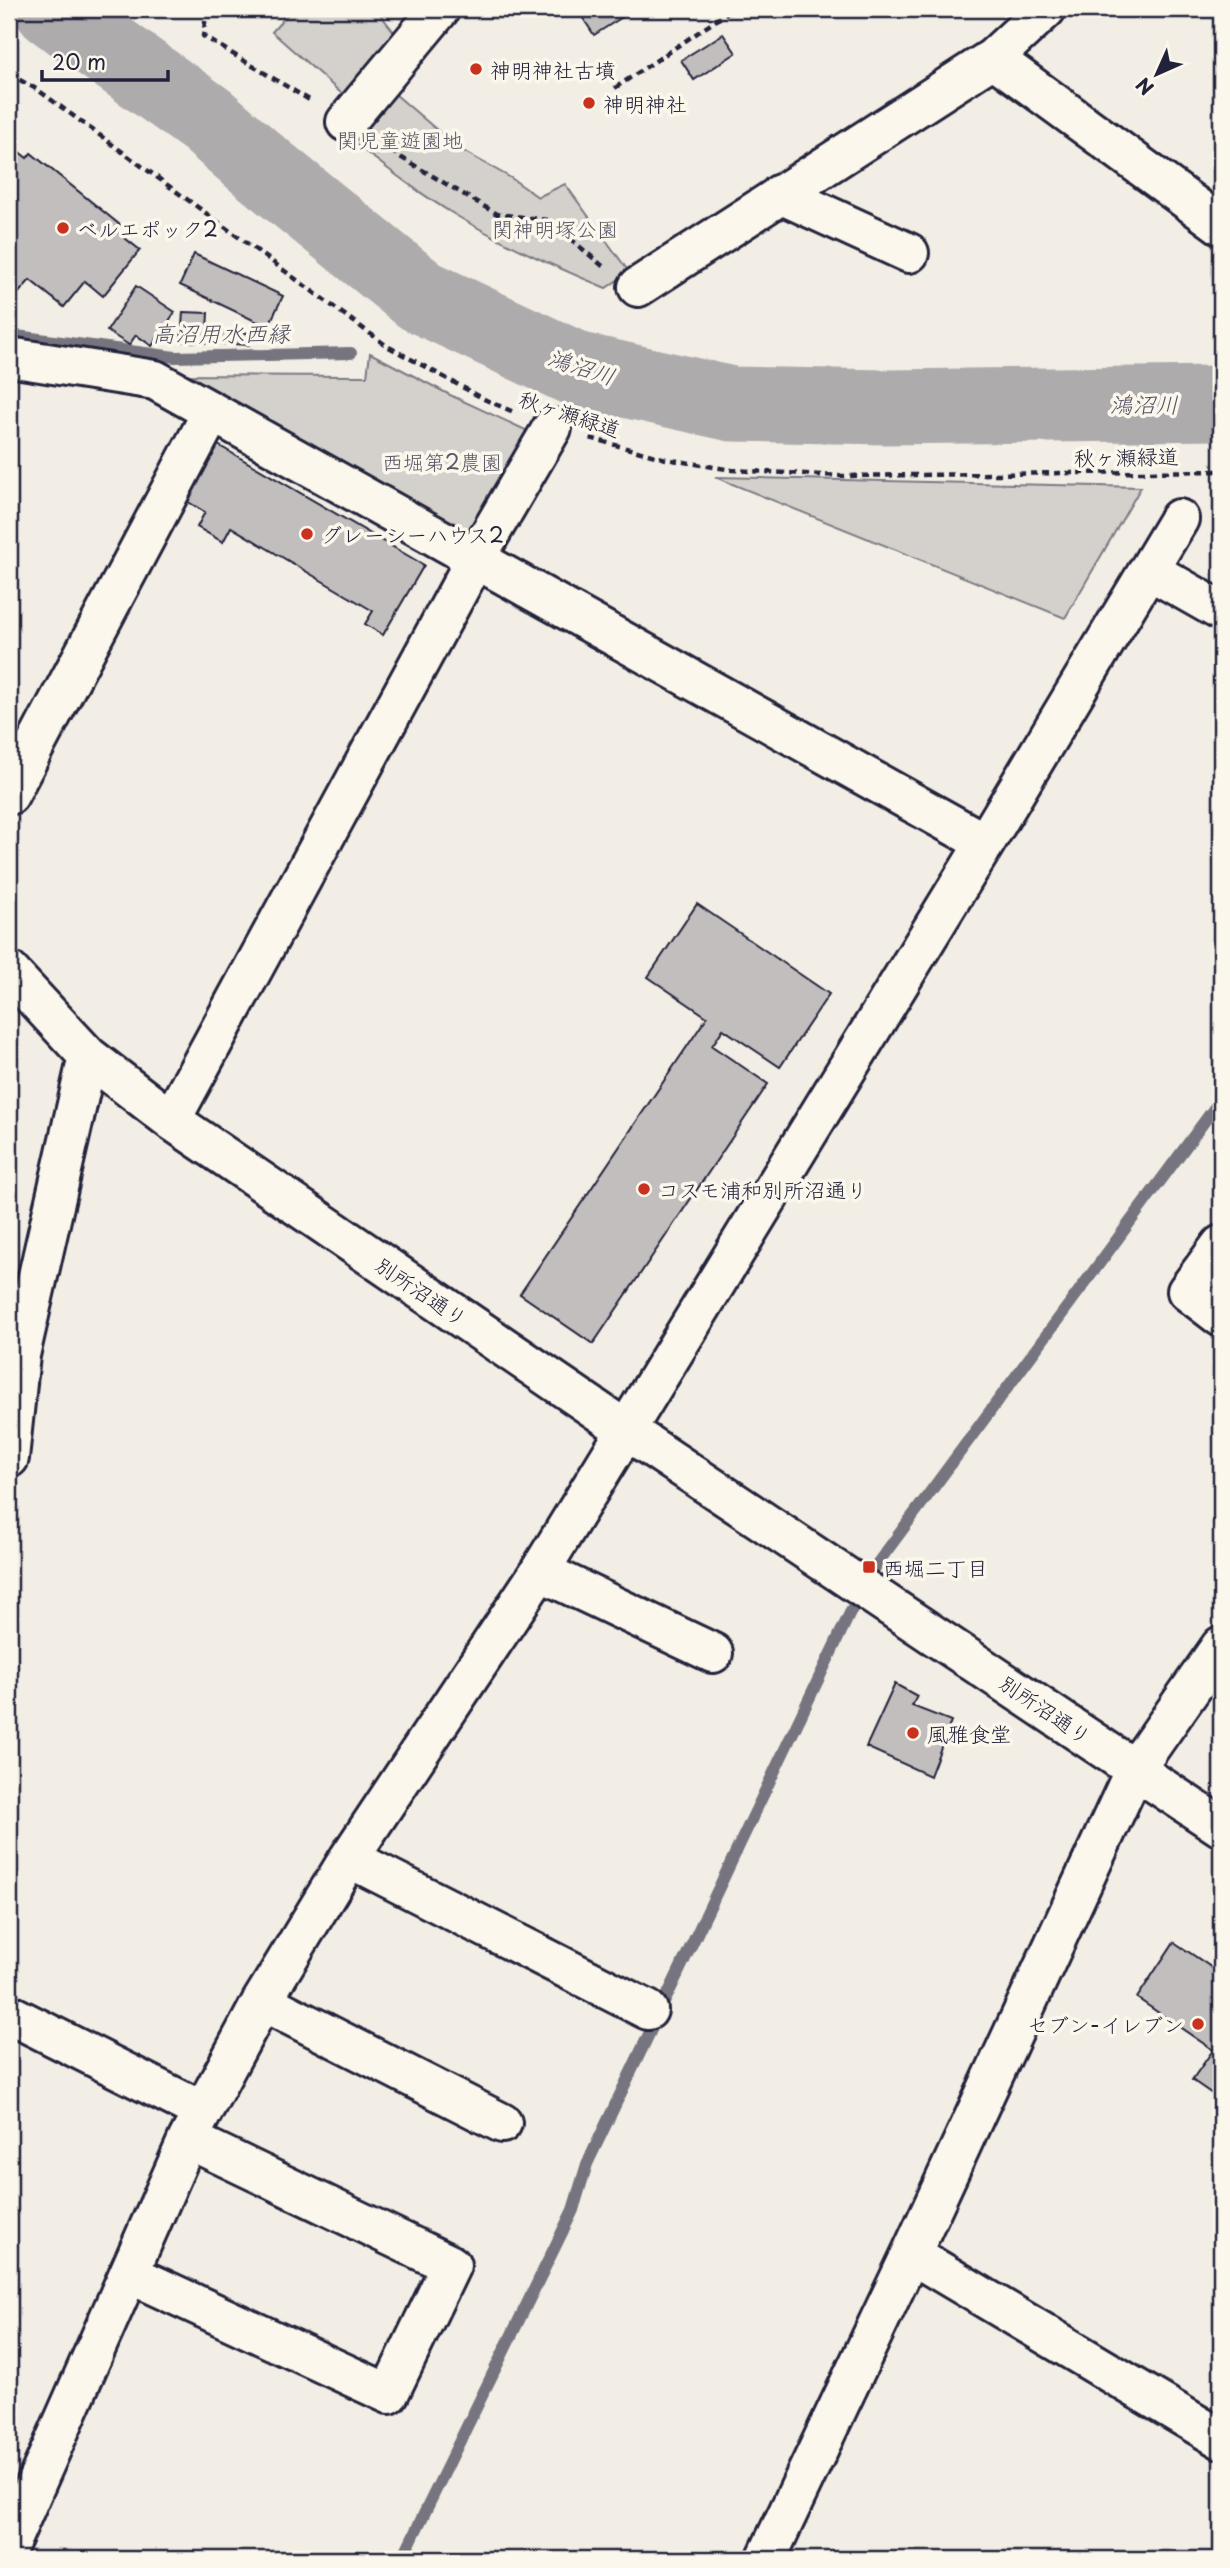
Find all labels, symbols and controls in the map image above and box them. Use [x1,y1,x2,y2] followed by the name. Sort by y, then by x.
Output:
[42,38,168,82] scale bar
[1122,38,1192,108] north arrow
[52,45,106,77] text: 20 m
[490,53,616,85] place label: 神明神社古墳
[468,61,484,77] marker: 神明神社古墳
[1129,72,1159,102] text: N
[603,87,687,119] place label: 神明神社
[581,95,597,111] marker: 神明神社
[337,123,463,155] park label: 関児童遊園地
[77,212,218,244] place label: ベルエポック2
[492,212,618,244] park label: 関神明塚公園
[55,220,71,236] marker: ベルエポック2
[152,315,292,350] water label: 高沼用水西縁
[544,339,620,393] water label: 鴻沼川
[515,382,625,444] street label: 秋ヶ瀬緑道
[1110,386,1179,421] water label: 鴻沼川
[1073,439,1179,473] street label: 秋ヶ瀬緑道
[382,445,502,477] park label: 西堀第2農園
[321,518,504,550] place label: グレーシーハウス2
[299,526,315,542] marker: グレーシーハウス2
[658,1173,867,1205] place label: コスモ浦和別所沼通り
[636,1181,652,1197] marker: コスモ浦和別所沼通り
[370,1248,474,1334] street label: 別所沼通り
[883,1551,988,1583] place label: 西堀二丁目
[861,1559,877,1575] marker: 西堀二丁目
[994,1666,1098,1752] street label: 別所沼通り
[927,1717,1011,1749] place label: 風雅食堂
[905,1725,921,1741] marker: 風雅食堂
[1027,2008,1184,2040] place label: セブン-イレブン
[1190,2016,1206,2032] marker: セブン-イレブン

